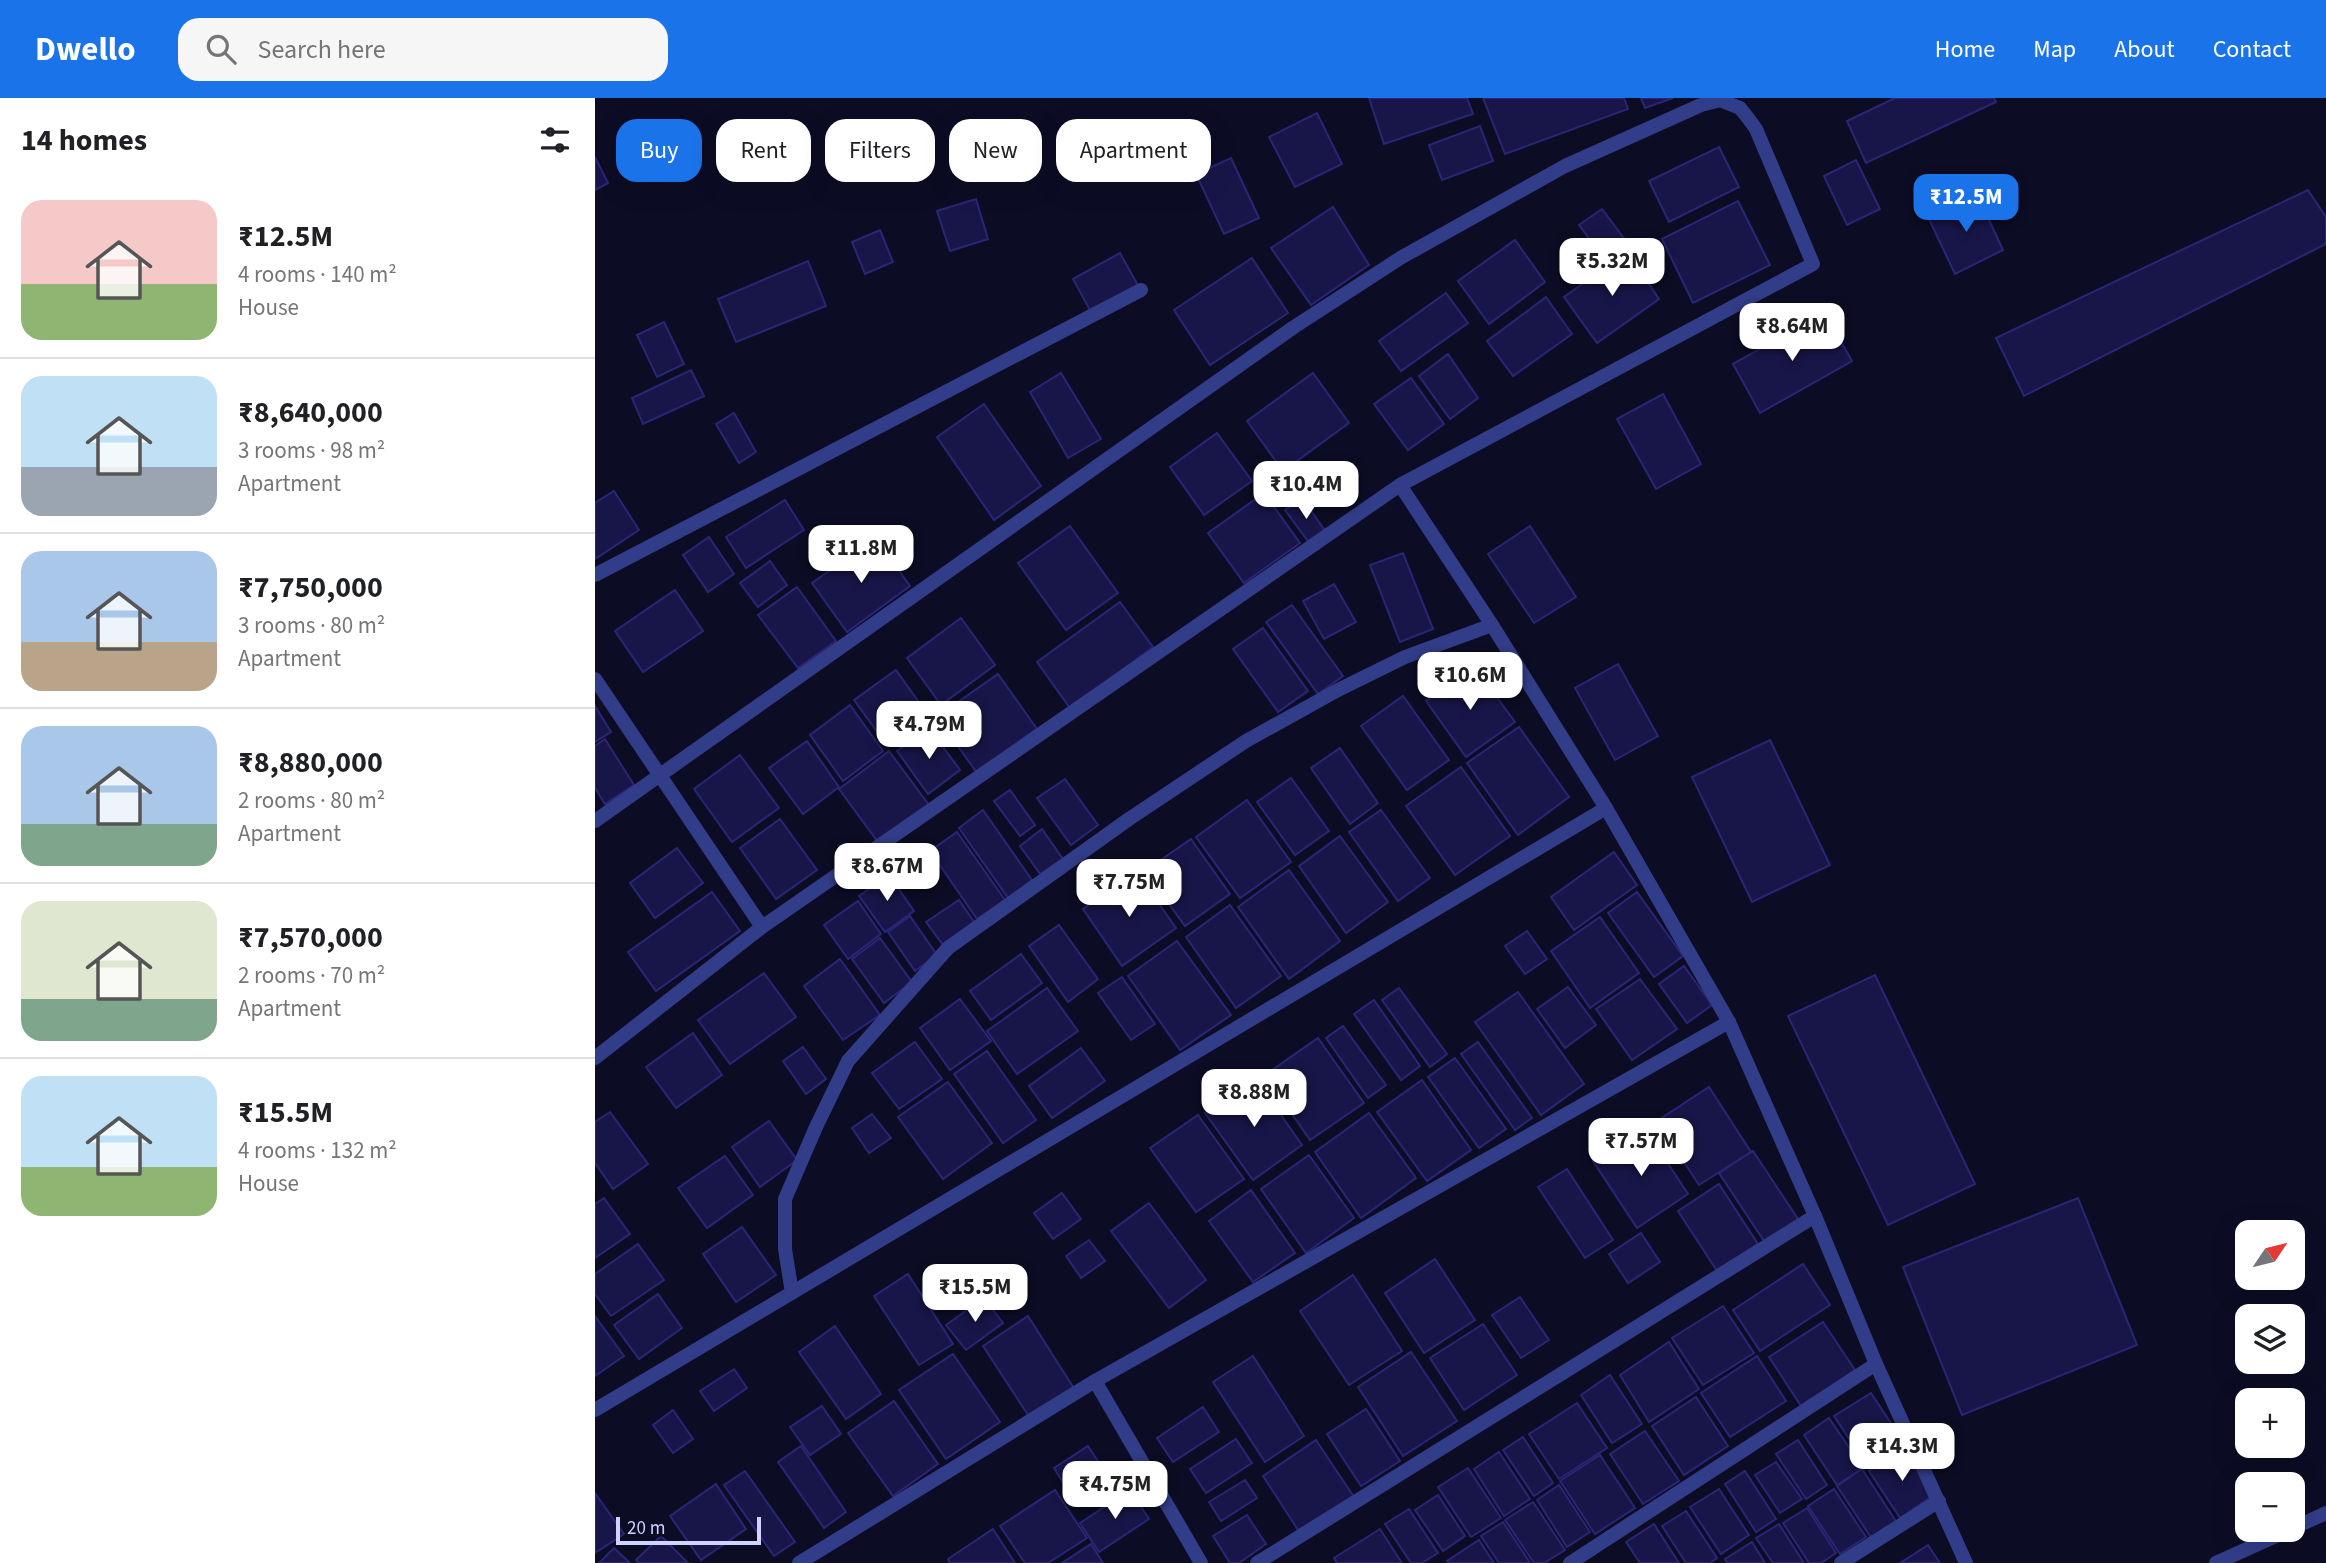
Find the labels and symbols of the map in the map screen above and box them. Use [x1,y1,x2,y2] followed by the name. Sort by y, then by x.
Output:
[1909,174,2023,234] pin: ₹12.5M
[1555,238,1669,298] pin: ₹5.32M
[1735,303,1849,363] pin: ₹8.64M
[1249,462,1363,521] pin: ₹10.4M
[804,526,918,585] pin: ₹11.8M
[1413,652,1527,712] pin: ₹10.6M
[872,702,986,761] pin: ₹4.79M
[830,844,944,903] pin: ₹8.67M
[1072,860,1186,919] pin: ₹7.75M
[1197,1070,1311,1129] pin: ₹8.88M
[1584,1118,1698,1178] pin: ₹7.57M
[2235,1220,2305,1290] north arrow
[918,1264,1032,1324] pin: ₹15.5M
[1845,1424,1959,1483] pin: ₹14.3M
[1058,1462,1172,1521] pin: ₹4.75M
[616,1514,761,1546] scale bar

